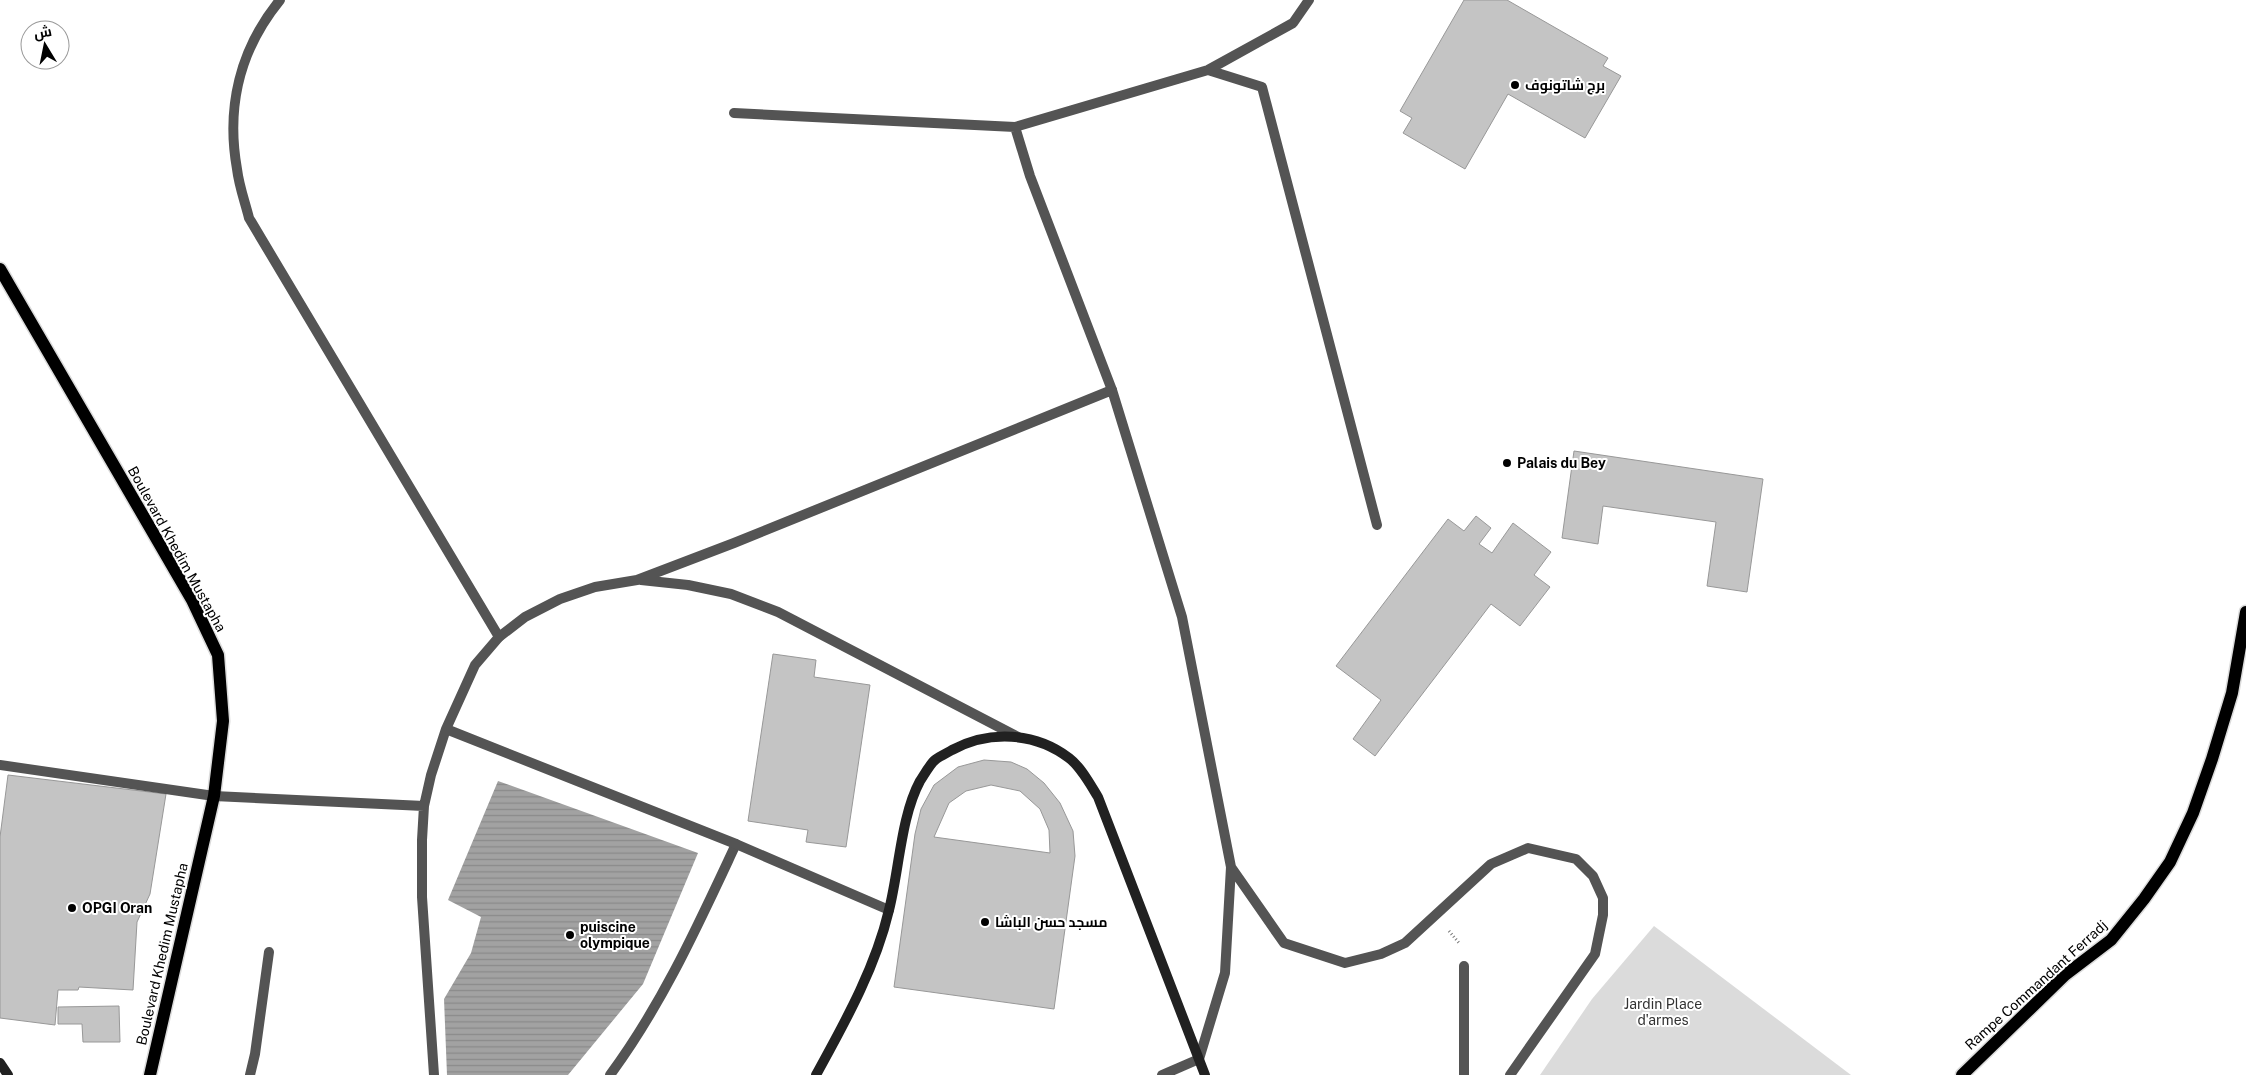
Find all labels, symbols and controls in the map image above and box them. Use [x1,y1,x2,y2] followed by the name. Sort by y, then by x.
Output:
[20,20,70,70] north arrow
[33,23,53,43] text: ش
[1525,77,1605,95] place label: برج شاتونوف
[1509,79,1521,91] marker: برج شاتونوف
[1517,455,1606,471] place label: Palais du Bey
[1501,457,1513,469] marker: Palais du Bey
[125,463,229,635] street label: Boulevard Khedim Mustapha
[133,861,191,1047] street label: Boulevard Khedim Mustapha
[82,900,152,916] place label: OPGI Oran
[66,902,78,914] marker: OPGI Oran
[995,914,1108,931] place label: مسجد حسن الباشا
[979,916,991,928] marker: مسجد حسن الباشا
[1962,917,2110,1053] street label: Rampe Commandant Ferradj
[580,919,650,951] place label: puiscine olympique
[564,929,576,941] marker: puiscine olympique
[1624,996,1702,1028] park label: Jardin Place d'armes

